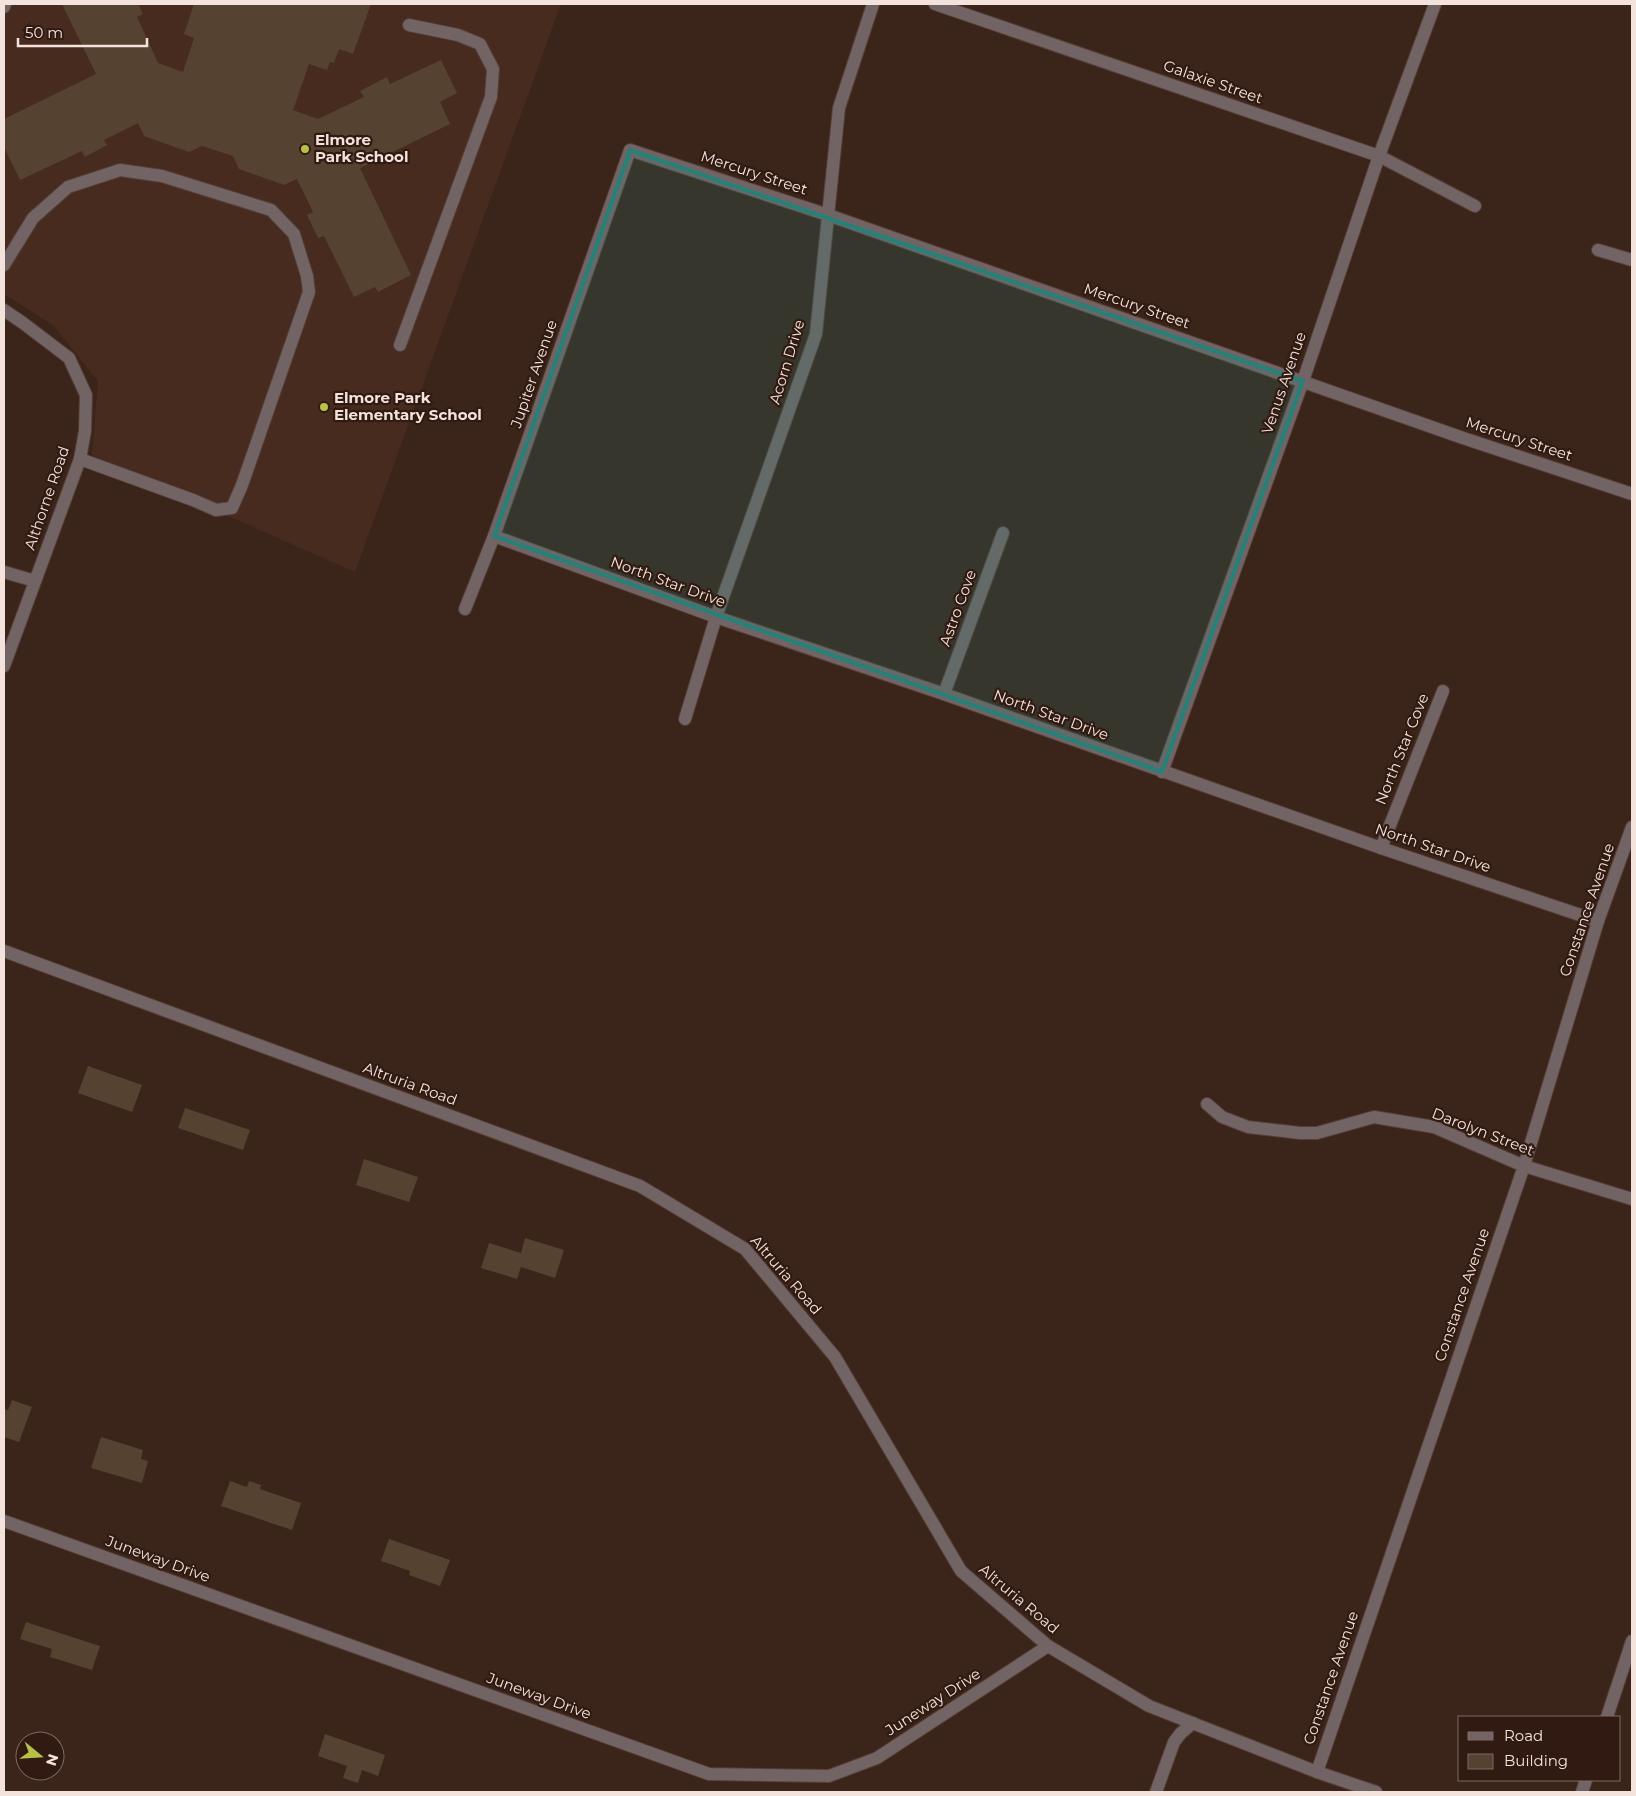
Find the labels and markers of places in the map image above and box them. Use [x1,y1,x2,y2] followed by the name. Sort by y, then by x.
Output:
[315,130,408,166] place label: Elmore Park School
[299,143,311,155] marker: Elmore Park School
[334,388,482,424] place label: Elmore Park Elementary School
[318,401,330,413] marker: Elmore Park Elementary School

